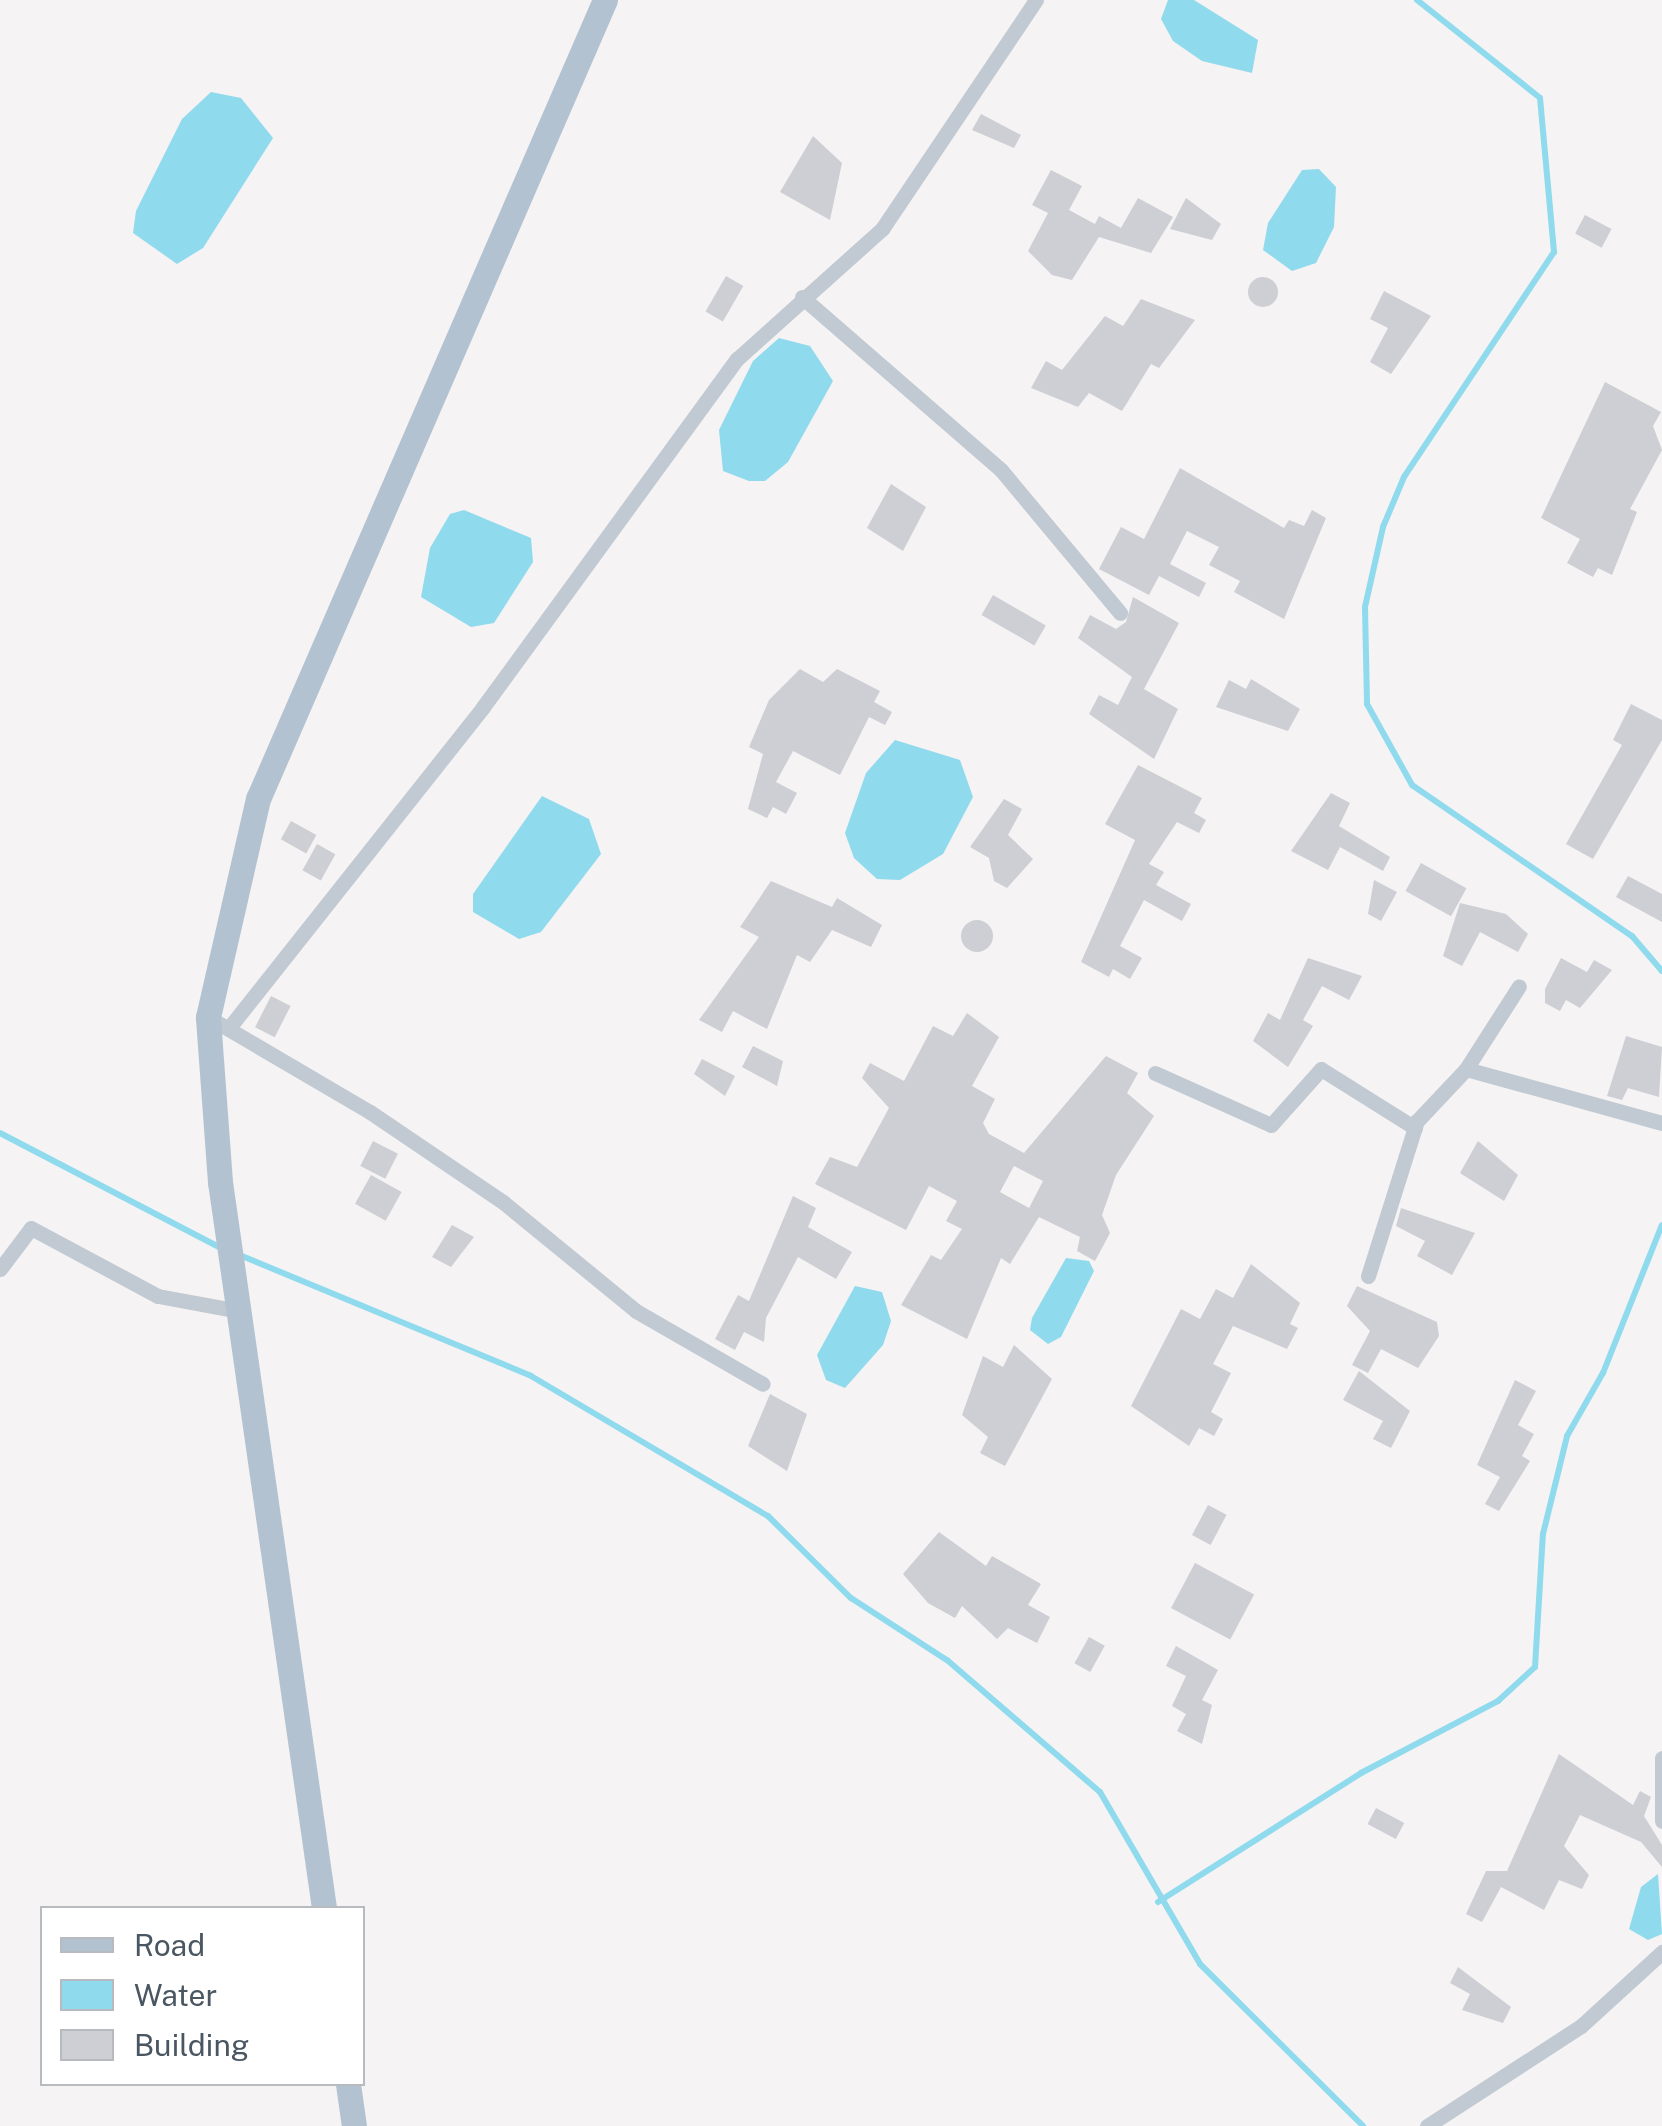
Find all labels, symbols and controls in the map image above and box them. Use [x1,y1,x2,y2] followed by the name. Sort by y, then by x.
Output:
[40,1906,365,2086] legend
[134,1927,205,1963] text: Road
[134,1977,217,2013] text: Water
[134,2027,249,2063] text: Building

